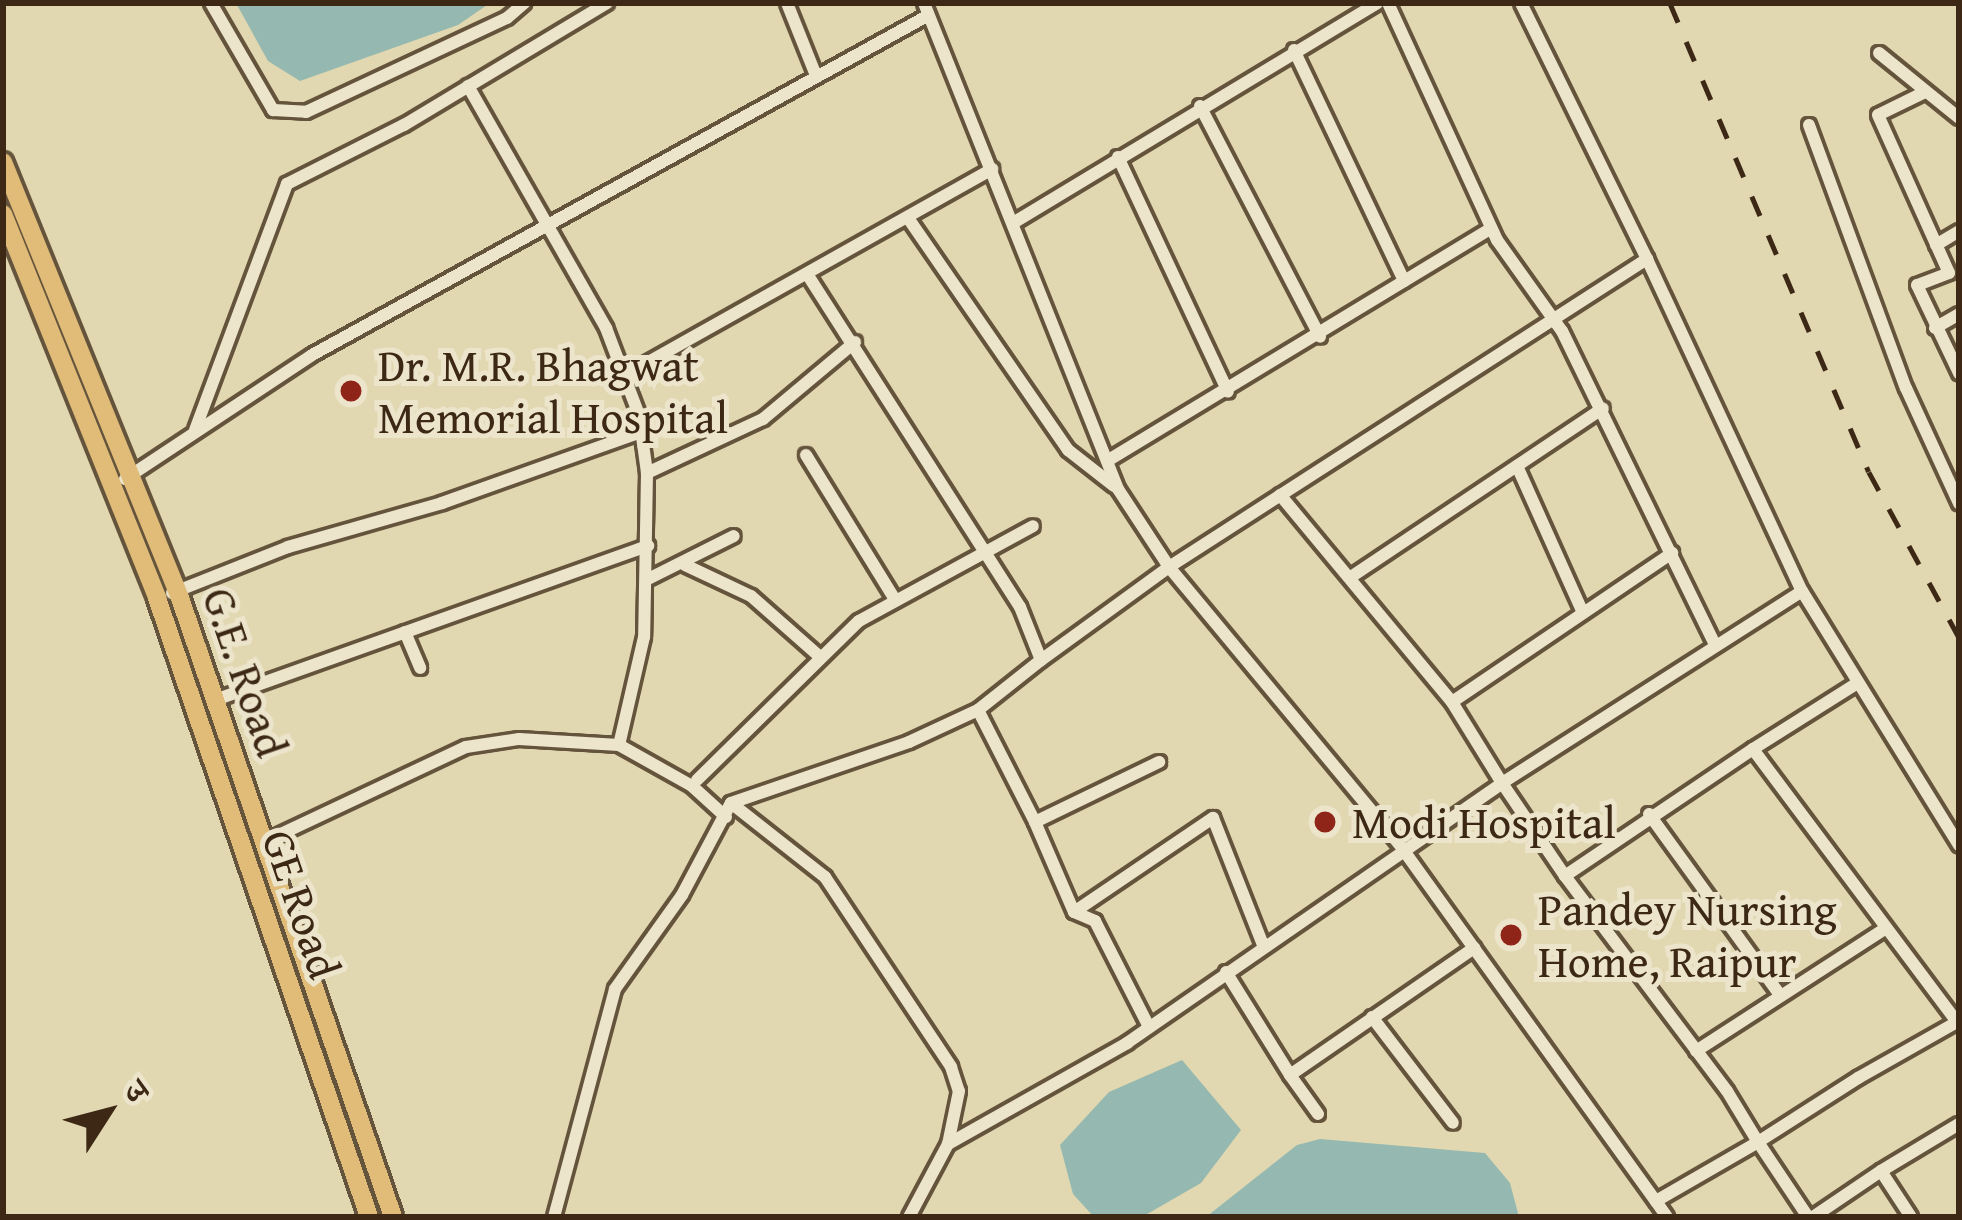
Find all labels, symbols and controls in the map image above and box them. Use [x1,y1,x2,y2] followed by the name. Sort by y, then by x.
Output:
[378,338,728,444] place label: Dr. M.R. Bhagwat Memorial Hospital
[335,375,367,407] marker: Dr. M.R. Bhagwat Memorial Hospital
[192,580,300,764] street label: G.E. Road
[1352,795,1616,849] place label: Modi Hospital
[1309,806,1341,838] marker: Modi Hospital
[252,823,352,985] street label: GE Road
[1538,882,1837,988] place label: Pandey Nursing Home, Raipur
[1495,919,1527,951] marker: Pandey Nursing Home, Raipur
[48,1052,168,1172] north arrow
[113,1070,161,1112] text: उ

